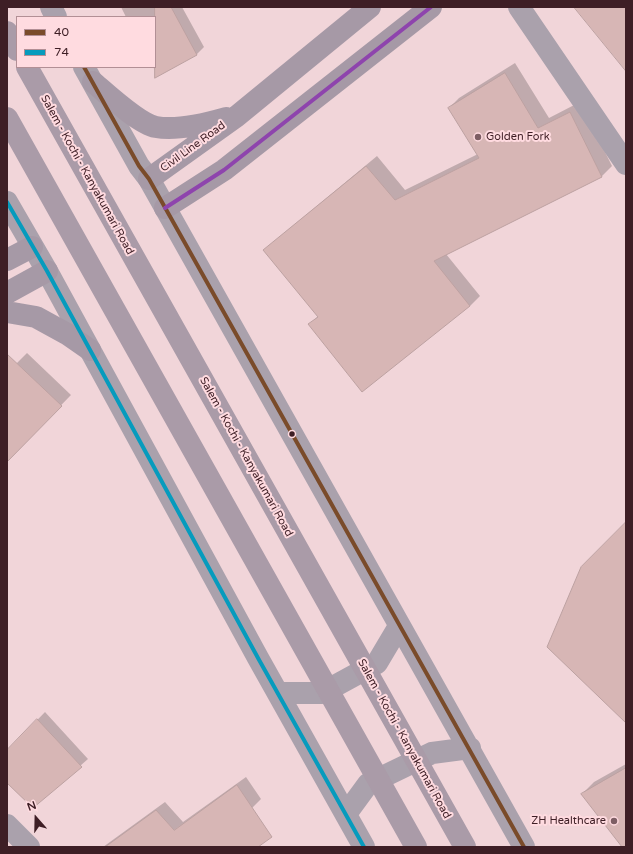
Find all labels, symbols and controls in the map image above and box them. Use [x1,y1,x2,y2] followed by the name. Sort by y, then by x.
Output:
[16,16,156,68] legend
[54,25,69,39] text: 40
[54,45,69,59] text: 74
[37,93,137,257] street label: Salem - Kochi - Kanyakumari Road
[158,119,228,175] street label: Civil Line Road
[486,130,550,144] place label: Golden Fork
[473,132,483,142] marker: Golden Fork
[196,375,296,539] street label: Salem - Kochi - Kanyakumari Road
[287,429,297,439] unlabelled marker
[354,657,454,821] street label: Salem - Kochi - Kanyakumari Road
[16,798,56,838] north arrow
[25,799,38,814] text: N
[531,814,606,828] place label: ZH Healthcare
[609,816,619,826] marker: ZH Healthcare

